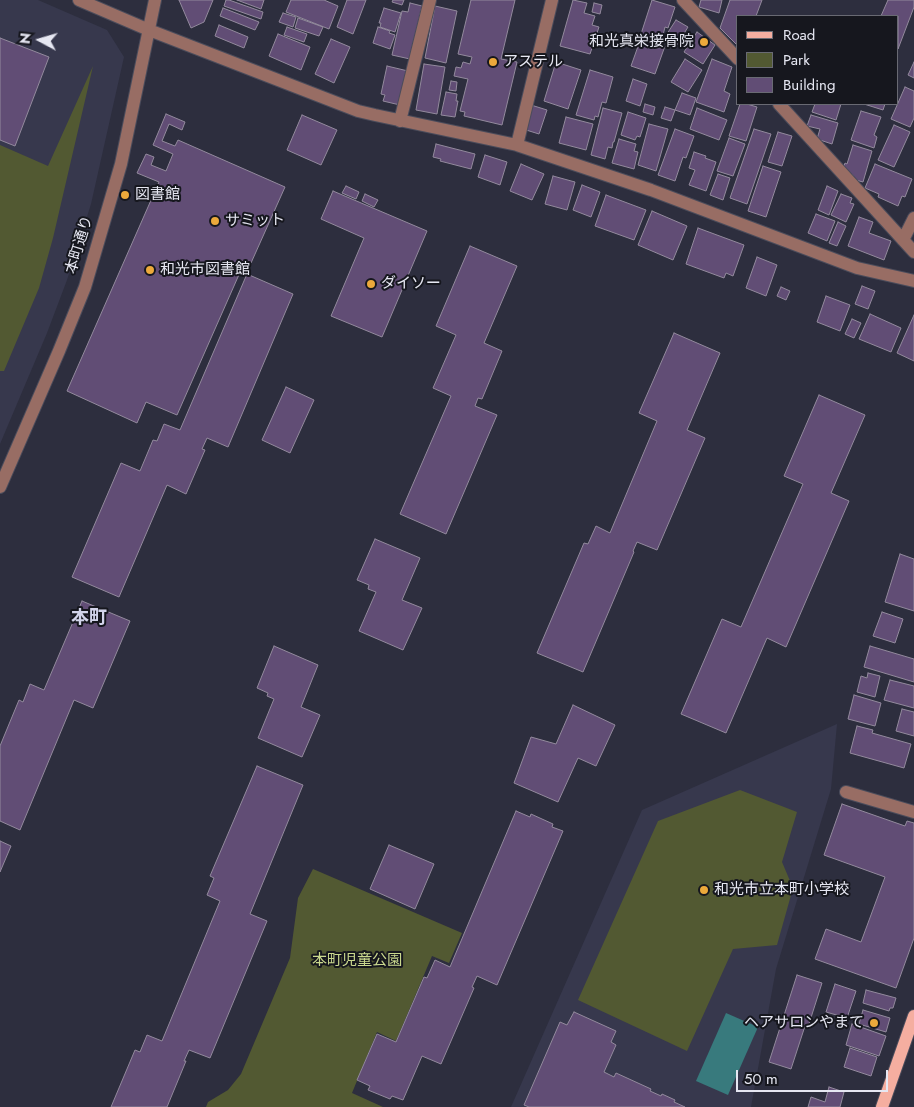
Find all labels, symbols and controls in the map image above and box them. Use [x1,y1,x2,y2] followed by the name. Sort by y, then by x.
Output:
[15,15,65,65] north arrow
[736,15,899,105] legend
[783,24,815,46] text: Road
[15,32,36,45] text: N
[589,33,694,51] place label: 和光真栄接骨院
[698,36,710,48] marker: 和光真栄接骨院
[783,49,810,71] text: Park
[503,53,563,71] place label: アステル
[487,56,499,68] marker: アステル
[783,74,835,96] text: Building
[135,186,180,204] place label: 図書館
[119,189,131,201] marker: 図書館
[225,212,285,230] place label: サミット
[63,214,97,276] street label: 本町通り
[209,215,221,227] marker: サミット
[160,261,250,279] place label: 和光市図書館
[144,264,156,276] marker: 和光市図書館
[381,275,441,293] place label: ダイソー
[365,278,377,290] marker: ダイソー
[71,608,107,630] district label: 本町
[714,881,849,899] place label: 和光市立本町小学校
[698,884,710,896] marker: 和光市立本町小学校
[312,952,402,970] park label: 本町児童公園
[744,1014,864,1032] place label: ヘアサロンやまて
[868,1017,880,1029] marker: ヘアサロンやまて
[739,1060,892,1092] scale bar
[744,1068,778,1090] text: 50 m

